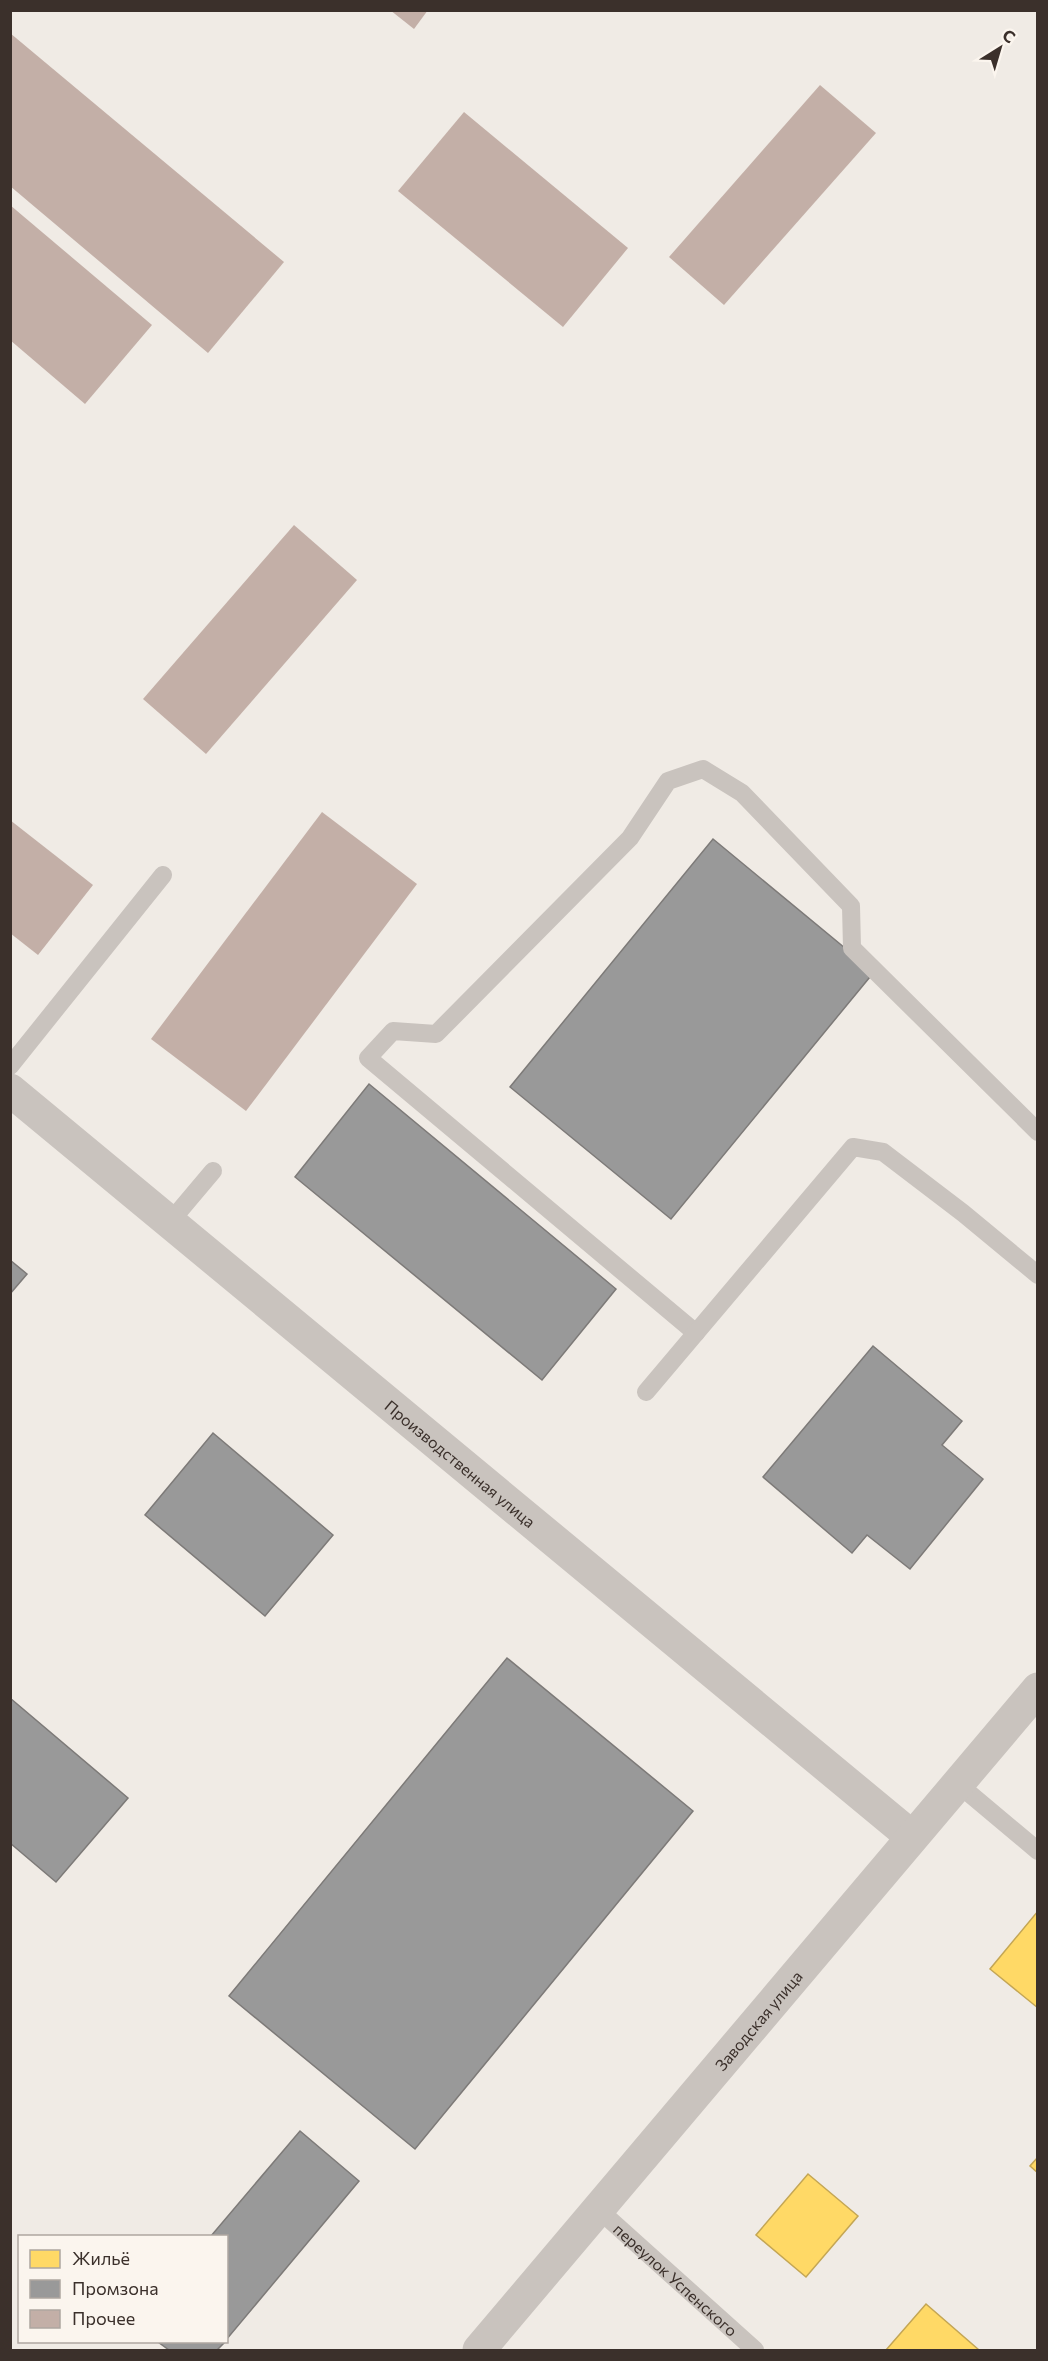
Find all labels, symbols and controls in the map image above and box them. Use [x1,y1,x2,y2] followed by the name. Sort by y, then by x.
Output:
[970,18,1030,78] north arrow
[999,25,1019,47] text: С
[382,1395,540,1531] street label: Производственная улица
[710,1966,806,2074] street label: Заводская улица
[610,2219,742,2340] street label: переулок Успенского
[18,2235,228,2343] legend
[72,2247,130,2269] text: Жильё
[72,2277,159,2299] text: Промзона
[72,2307,135,2329] text: Прочее

